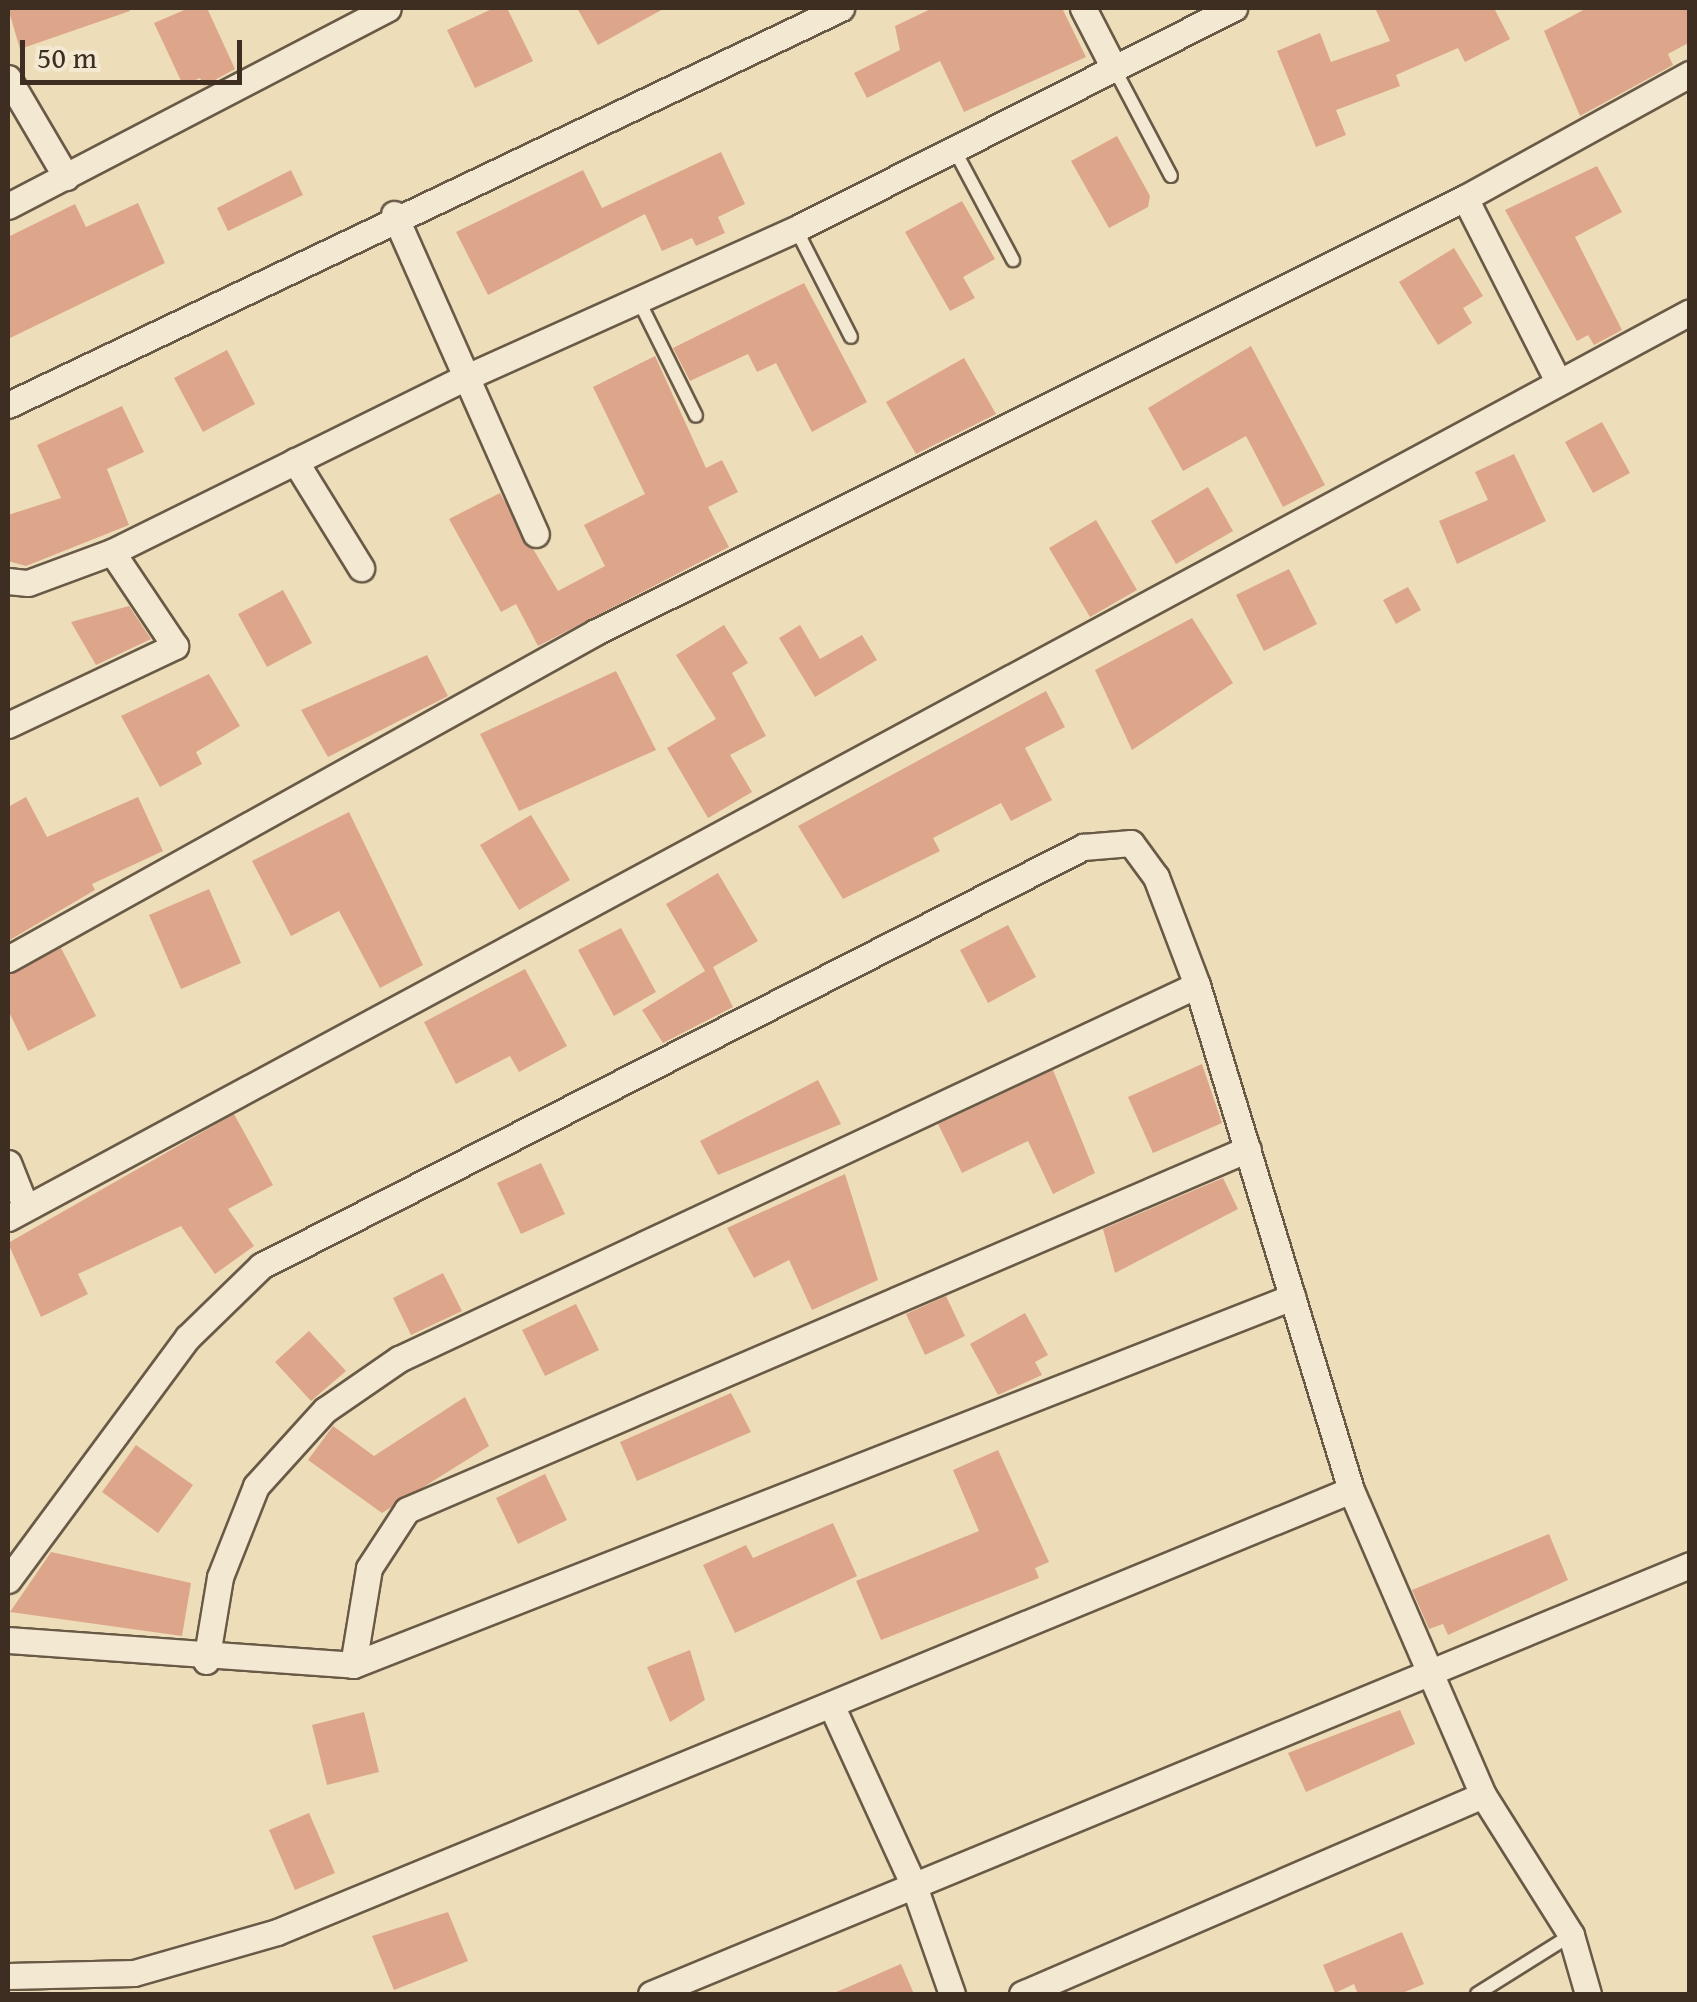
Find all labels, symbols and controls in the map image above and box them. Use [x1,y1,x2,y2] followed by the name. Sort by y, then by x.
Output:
[25,20,248,82] scale bar
[37,35,97,79] text: 50 m

